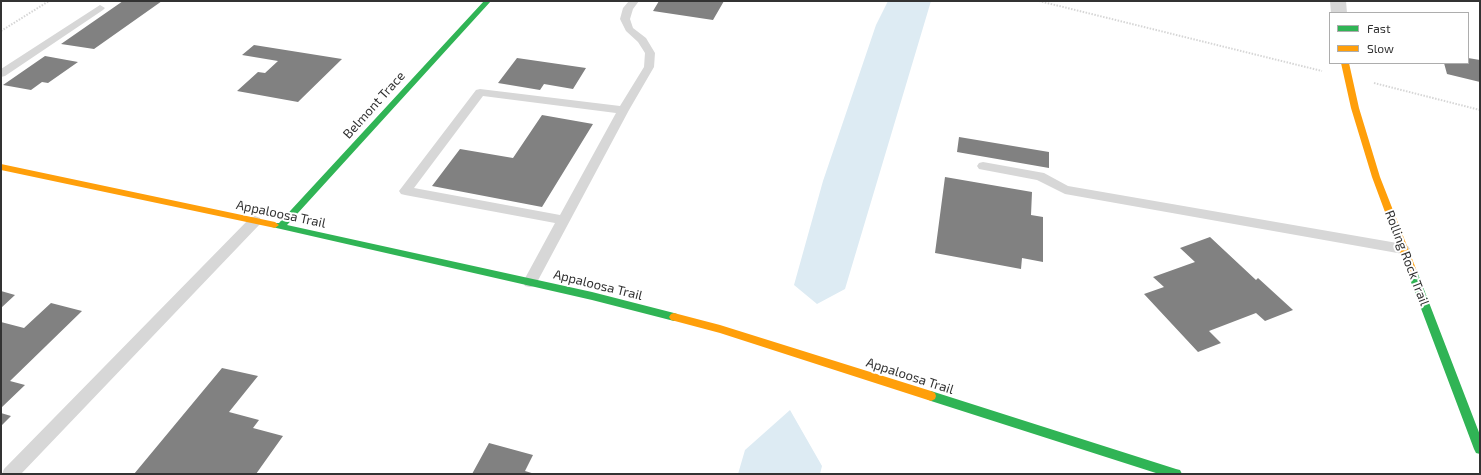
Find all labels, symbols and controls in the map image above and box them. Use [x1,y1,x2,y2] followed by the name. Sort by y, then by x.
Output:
[1329,12,1469,64] legend
[1367,21,1390,35] text: Fast
[1367,41,1394,55] text: Slow
[340,68,408,142] street label: Belmont Trace
[235,197,327,231] street label: Appaloosa Trail
[1382,208,1432,308] street label: Rolling Rock Trail
[552,266,644,304] street label: Appaloosa Trail
[864,354,956,398] street label: Appaloosa Trail

